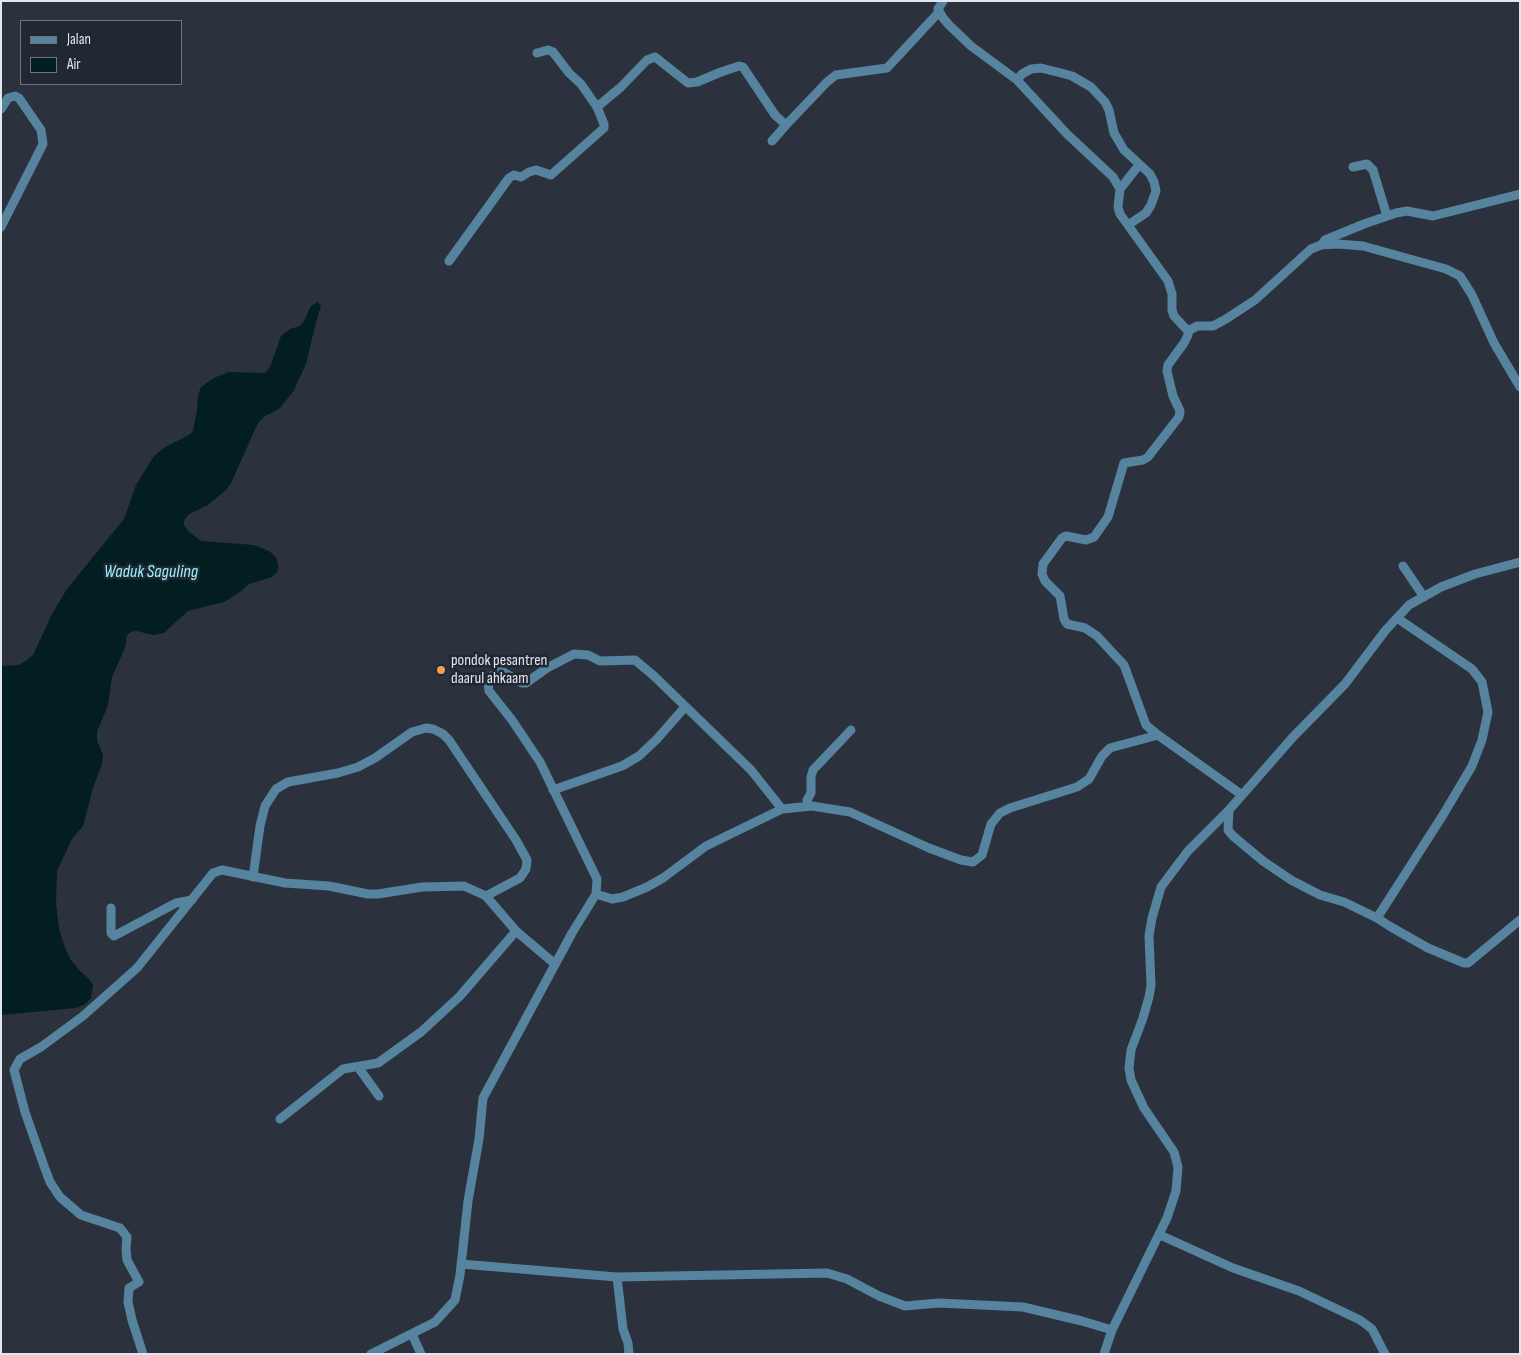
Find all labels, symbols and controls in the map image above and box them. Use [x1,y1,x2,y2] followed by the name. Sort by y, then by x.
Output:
[20,20,182,85] legend
[67,30,91,49] text: Jalan
[67,55,81,74] text: Air
[104,561,198,583] water label: Waduk Saguling
[451,651,547,689] place label: pondok pesantren daarul ahkaam
[435,664,447,676] marker: pondok pesantren daarul ahkaam

